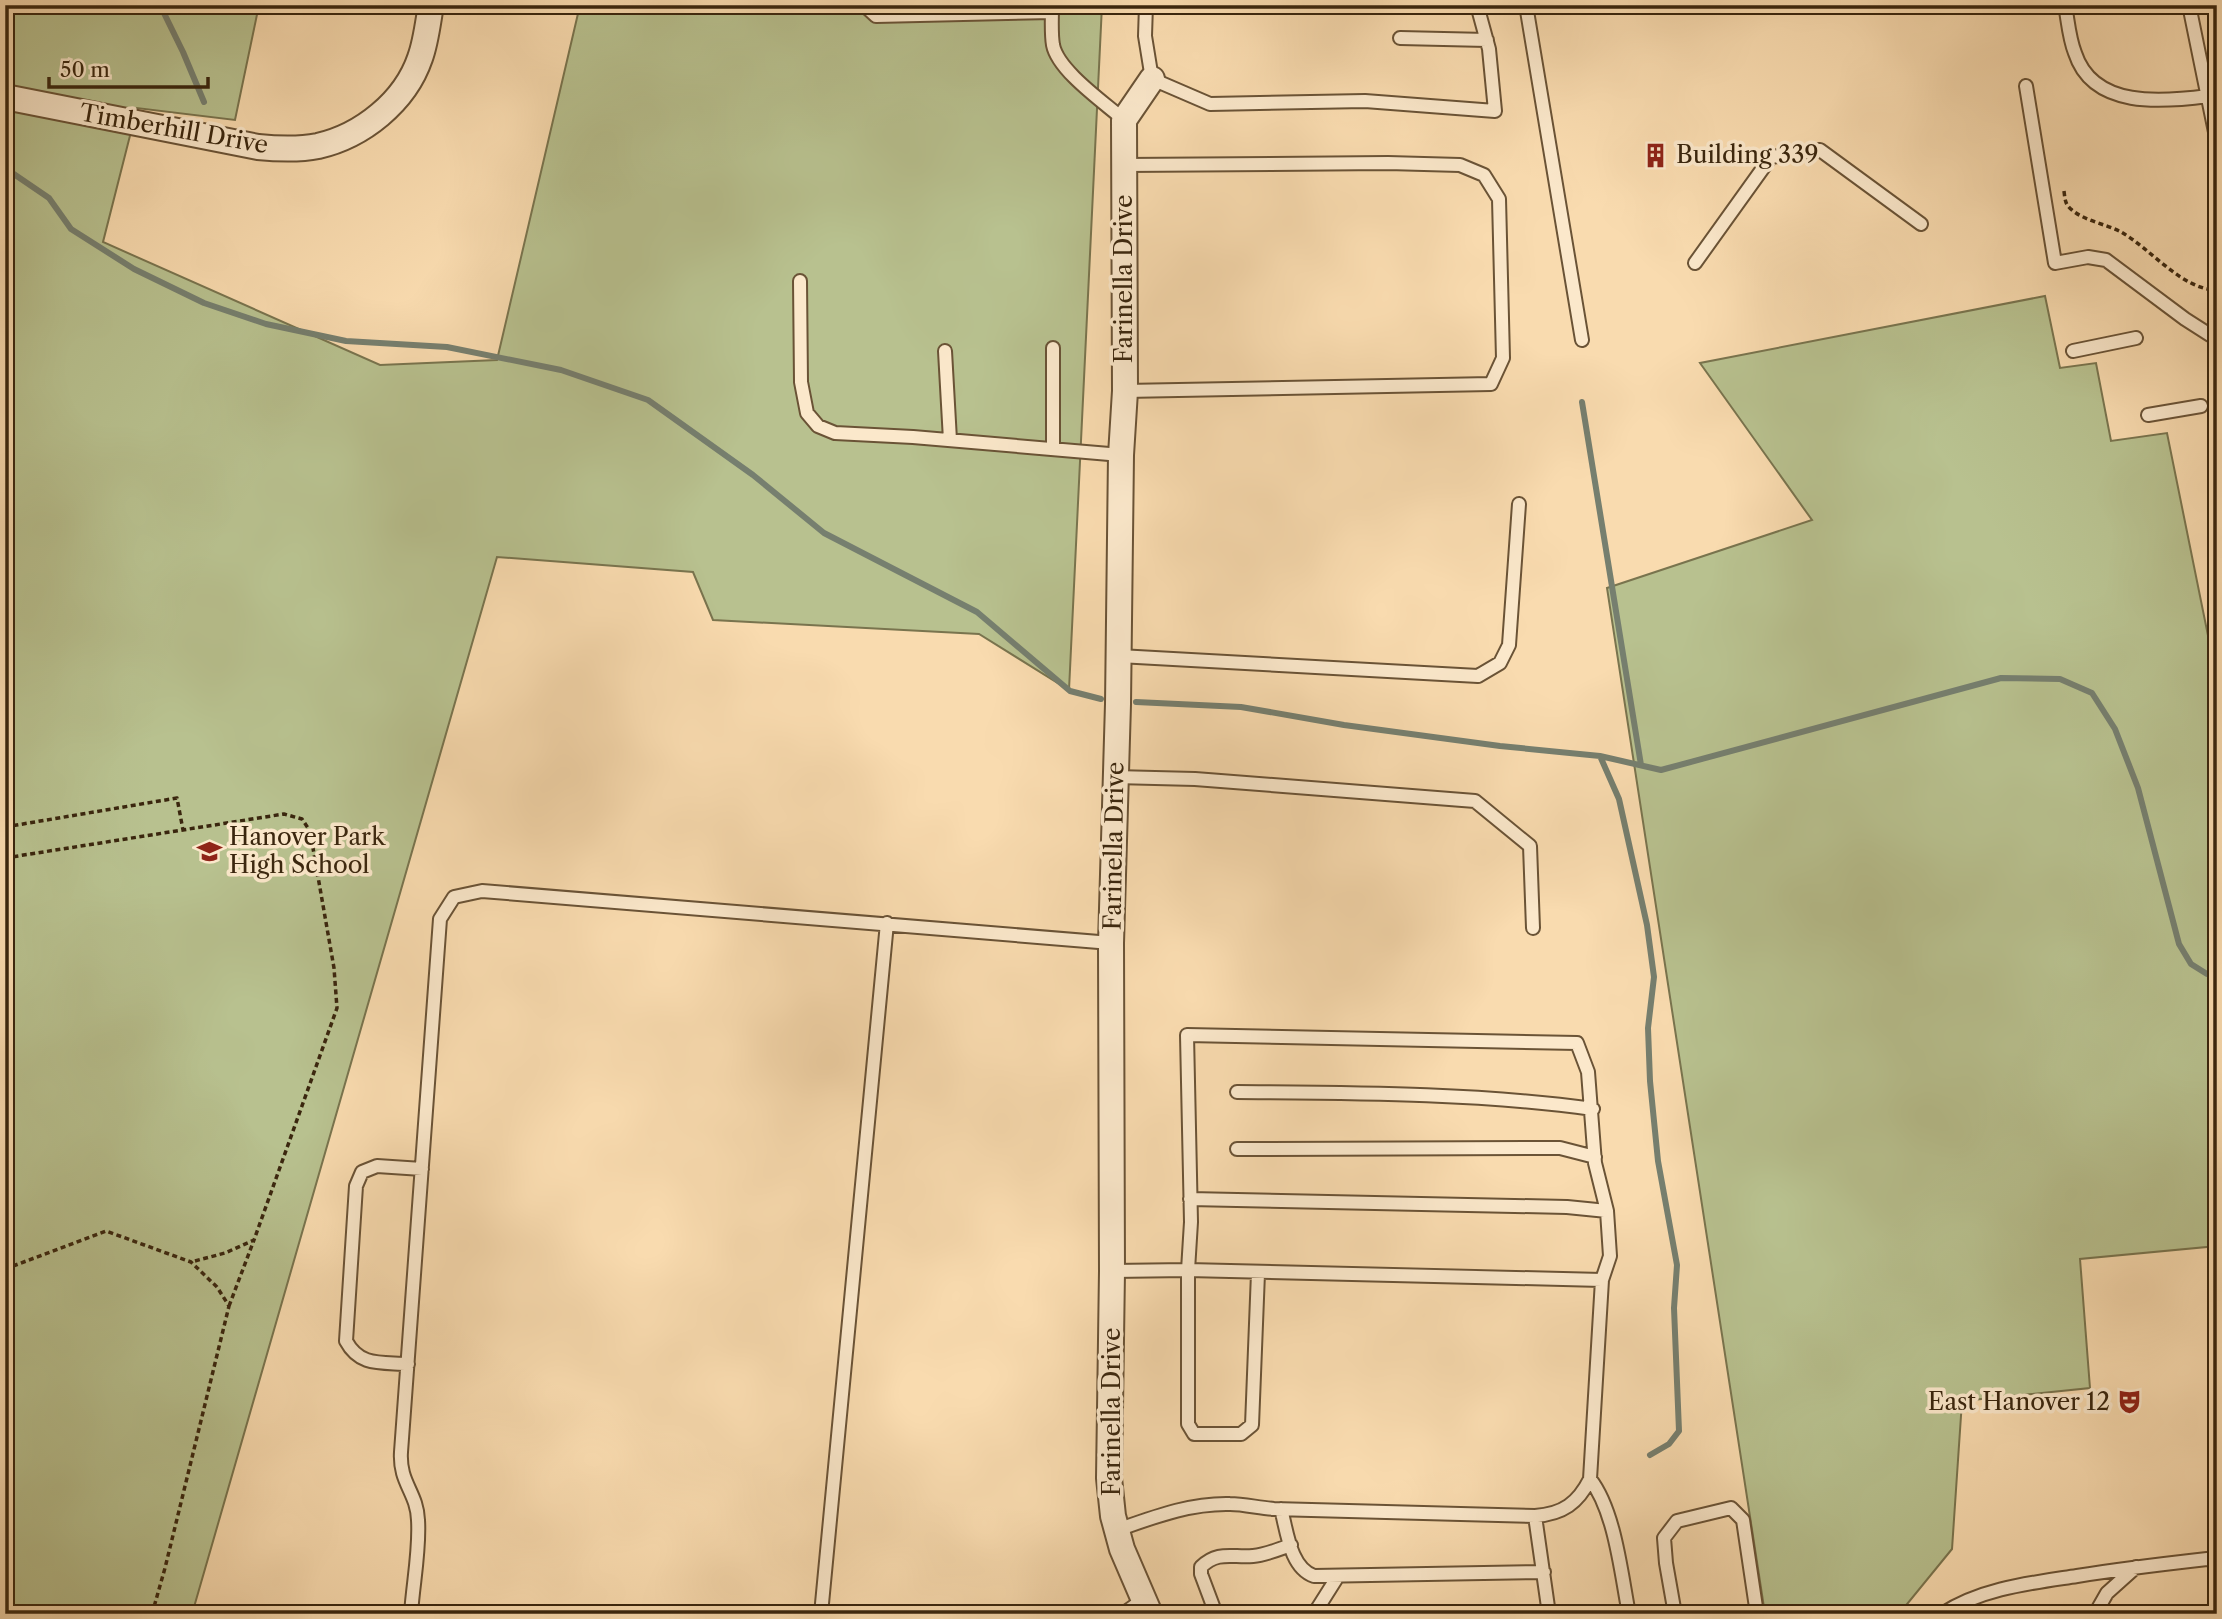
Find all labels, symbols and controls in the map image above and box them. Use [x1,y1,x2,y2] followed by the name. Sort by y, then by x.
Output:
[49,46,208,90] scale bar
[60,57,110,82] text: 50 m
[78,98,270,159] street label: Timberhill Drive
[1676,140,1818,169] place label: Building 339
[1642,141,1670,169] building icon: Building 339
[1109,195,1138,363] street label: Farinella Drive
[1098,761,1129,931] street label: Farinella Drive
[229,822,386,879] place label: Hanover Park High School
[195,837,223,865] school or university icon: Hanover Park High School
[1097,1328,1126,1496] street label: Farinella Drive
[1928,1387,2110,1416] place label: East Hanover 12
[2116,1388,2144,1416] theatre icon: East Hanover 12

